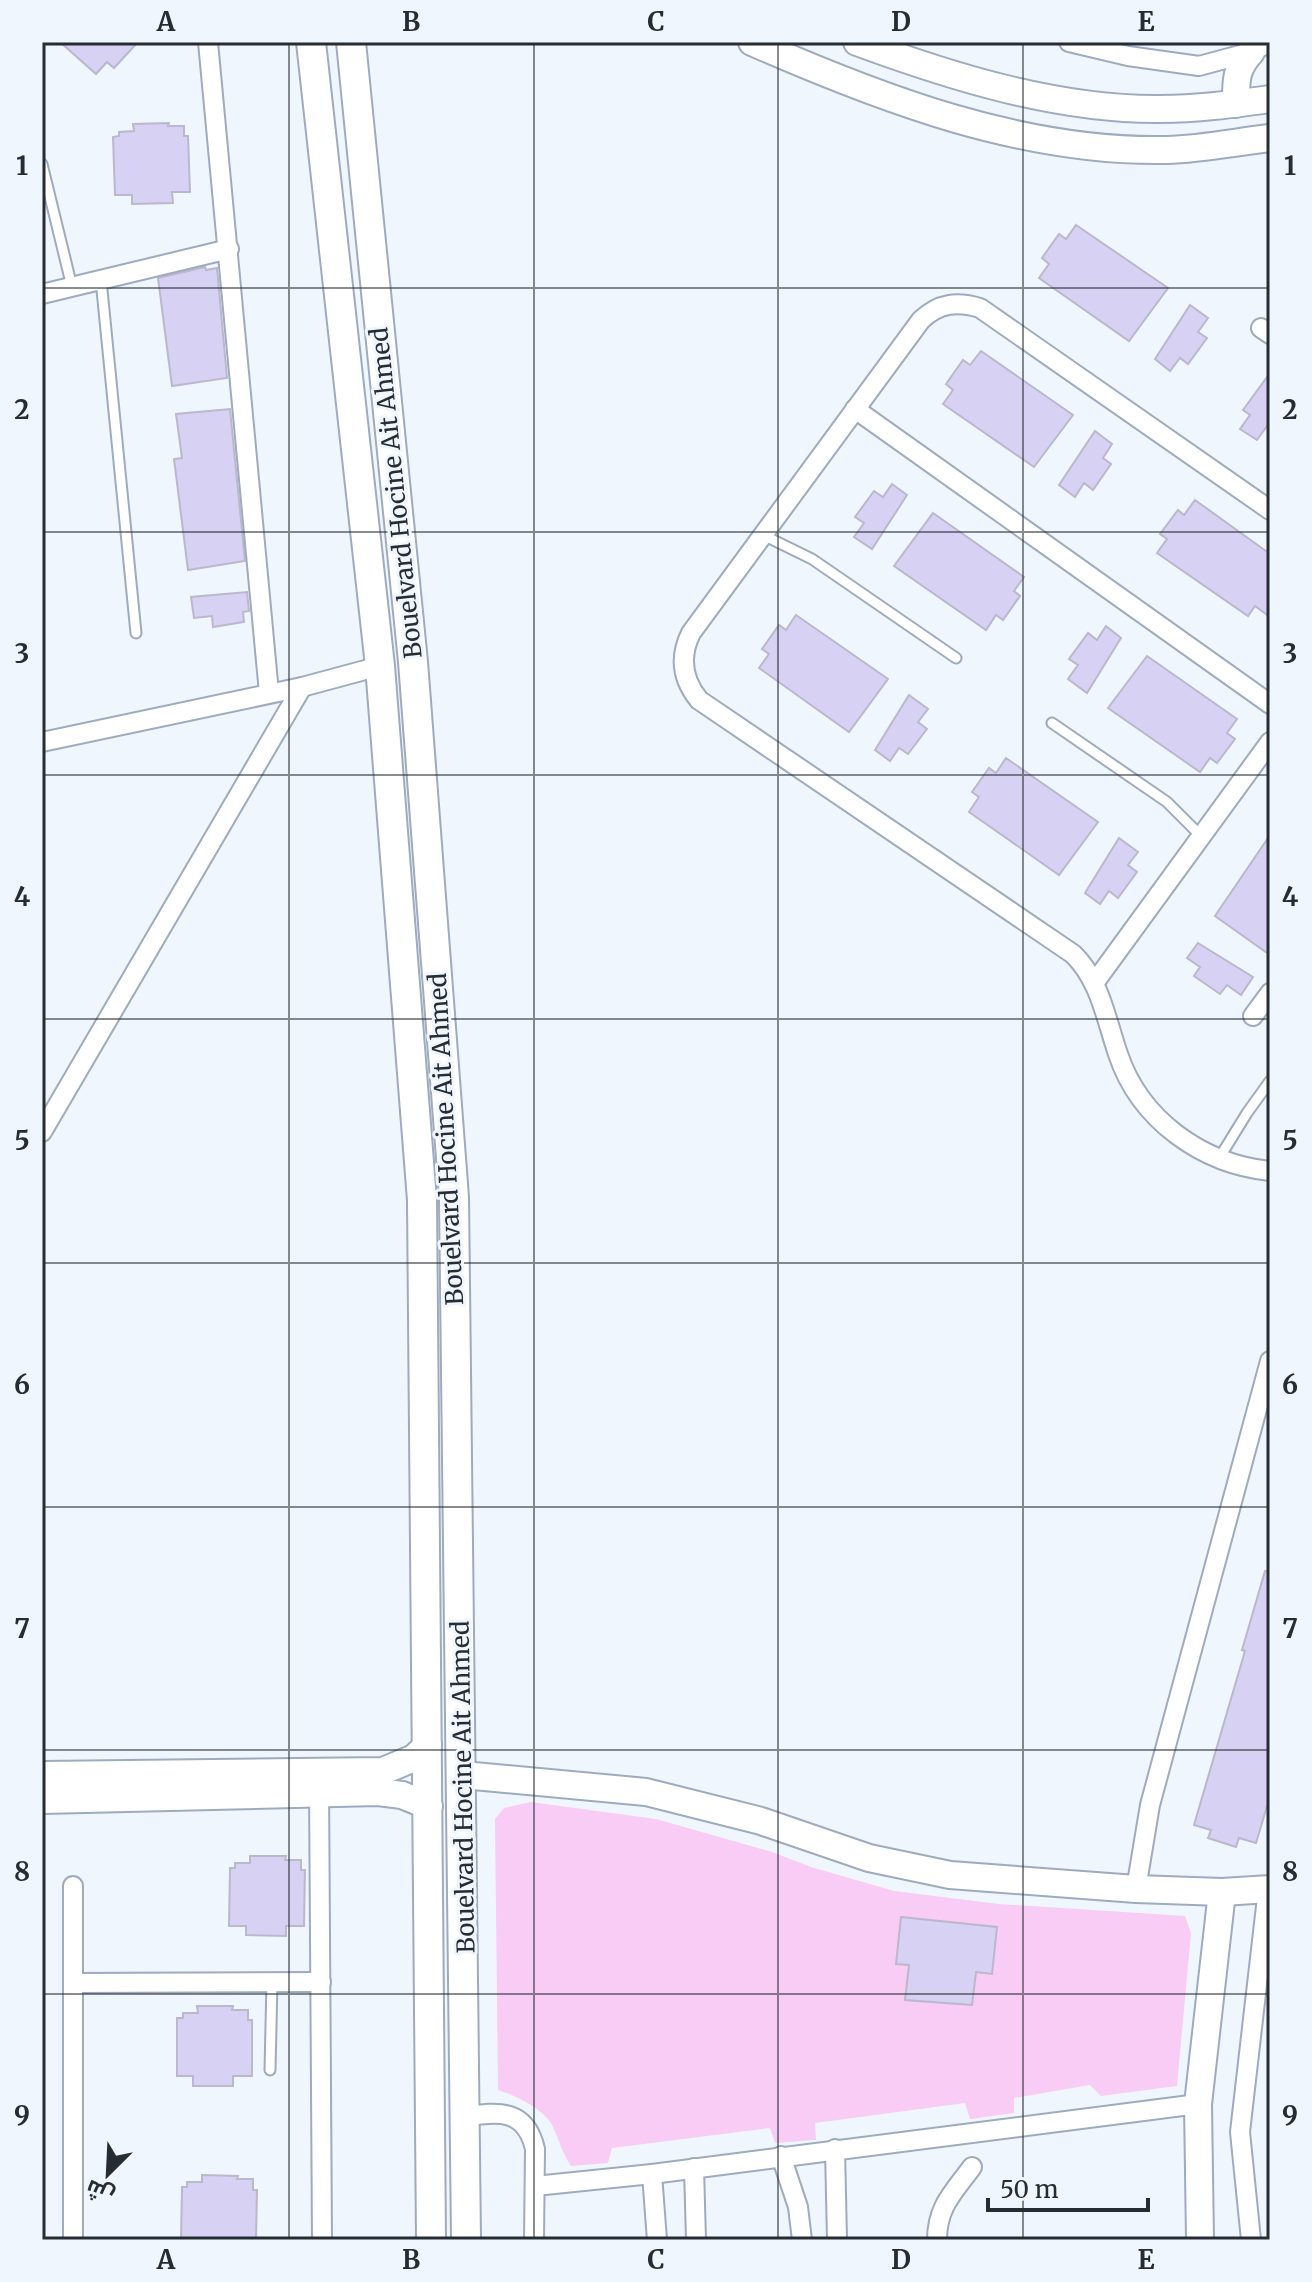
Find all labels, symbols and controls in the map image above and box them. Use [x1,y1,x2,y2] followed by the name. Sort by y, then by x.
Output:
[156,5,176,38] text: A
[402,5,420,38] text: B
[647,5,665,38] text: C
[891,5,911,38] text: D
[1138,5,1155,38] text: E
[16,149,28,182] text: 1
[1284,149,1296,182] text: 1
[363,326,429,660] street label: Bouelvard Hocine Ait Ahmed
[14,393,30,426] text: 2
[1282,393,1298,426] text: 2
[15,637,29,670] text: 3
[1283,637,1297,670] text: 3
[14,880,31,913] text: 4
[1282,880,1299,913] text: 4
[422,972,470,1306] street label: Bouelvard Hocine Ait Ahmed
[14,1124,30,1157] text: 5
[1282,1124,1298,1157] text: 5
[14,1368,30,1401] text: 6
[1282,1368,1298,1401] text: 6
[14,1612,30,1645] text: 7
[1282,1612,1298,1645] text: 7
[445,1620,481,1954] street label: Bouelvard Hocine Ait Ahmed
[14,1855,30,1888] text: 8
[1282,1855,1298,1888] text: 8
[14,2099,30,2132] text: 9
[1282,2099,1298,2132] text: 9
[68,2134,148,2214] north arrow
[988,2162,1148,2212] scale bar
[81,2174,118,2211] text: ش
[1000,2174,1059,2205] text: 50 m
[156,2243,176,2276] text: A
[402,2243,420,2276] text: B
[647,2243,665,2276] text: C
[891,2243,911,2276] text: D
[1138,2243,1155,2276] text: E

